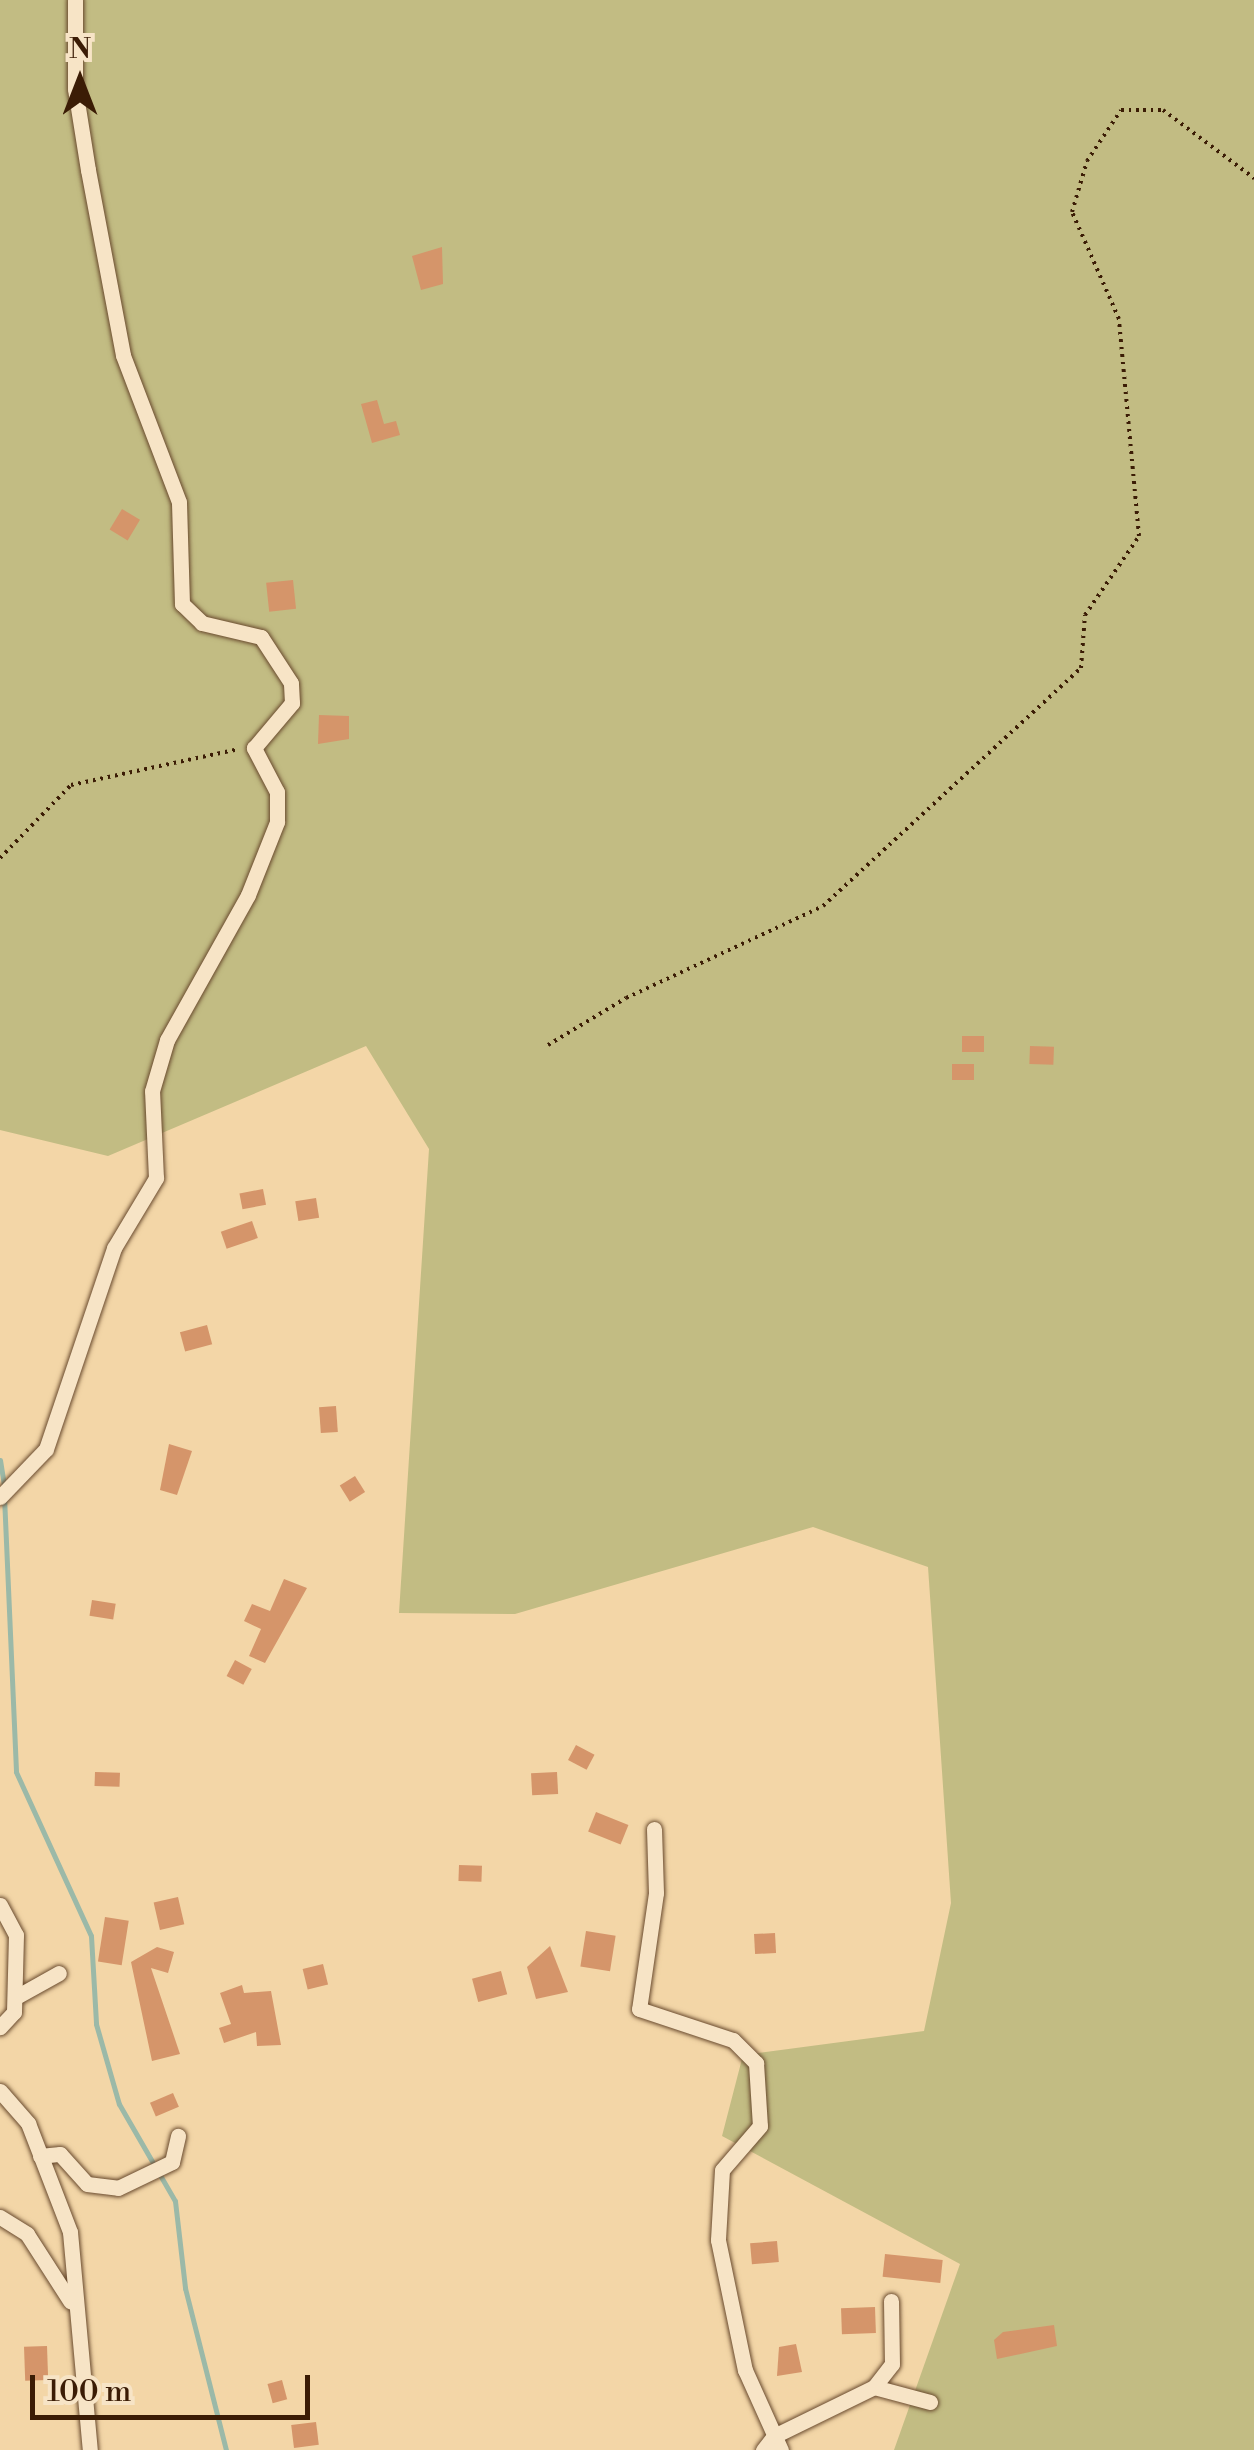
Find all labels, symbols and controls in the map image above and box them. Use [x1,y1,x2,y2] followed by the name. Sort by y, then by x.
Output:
[30,30,130,130] north arrow
[69,32,91,67] text: N
[35,2355,315,2417] scale bar
[47,2373,131,2411] text: 100 m

